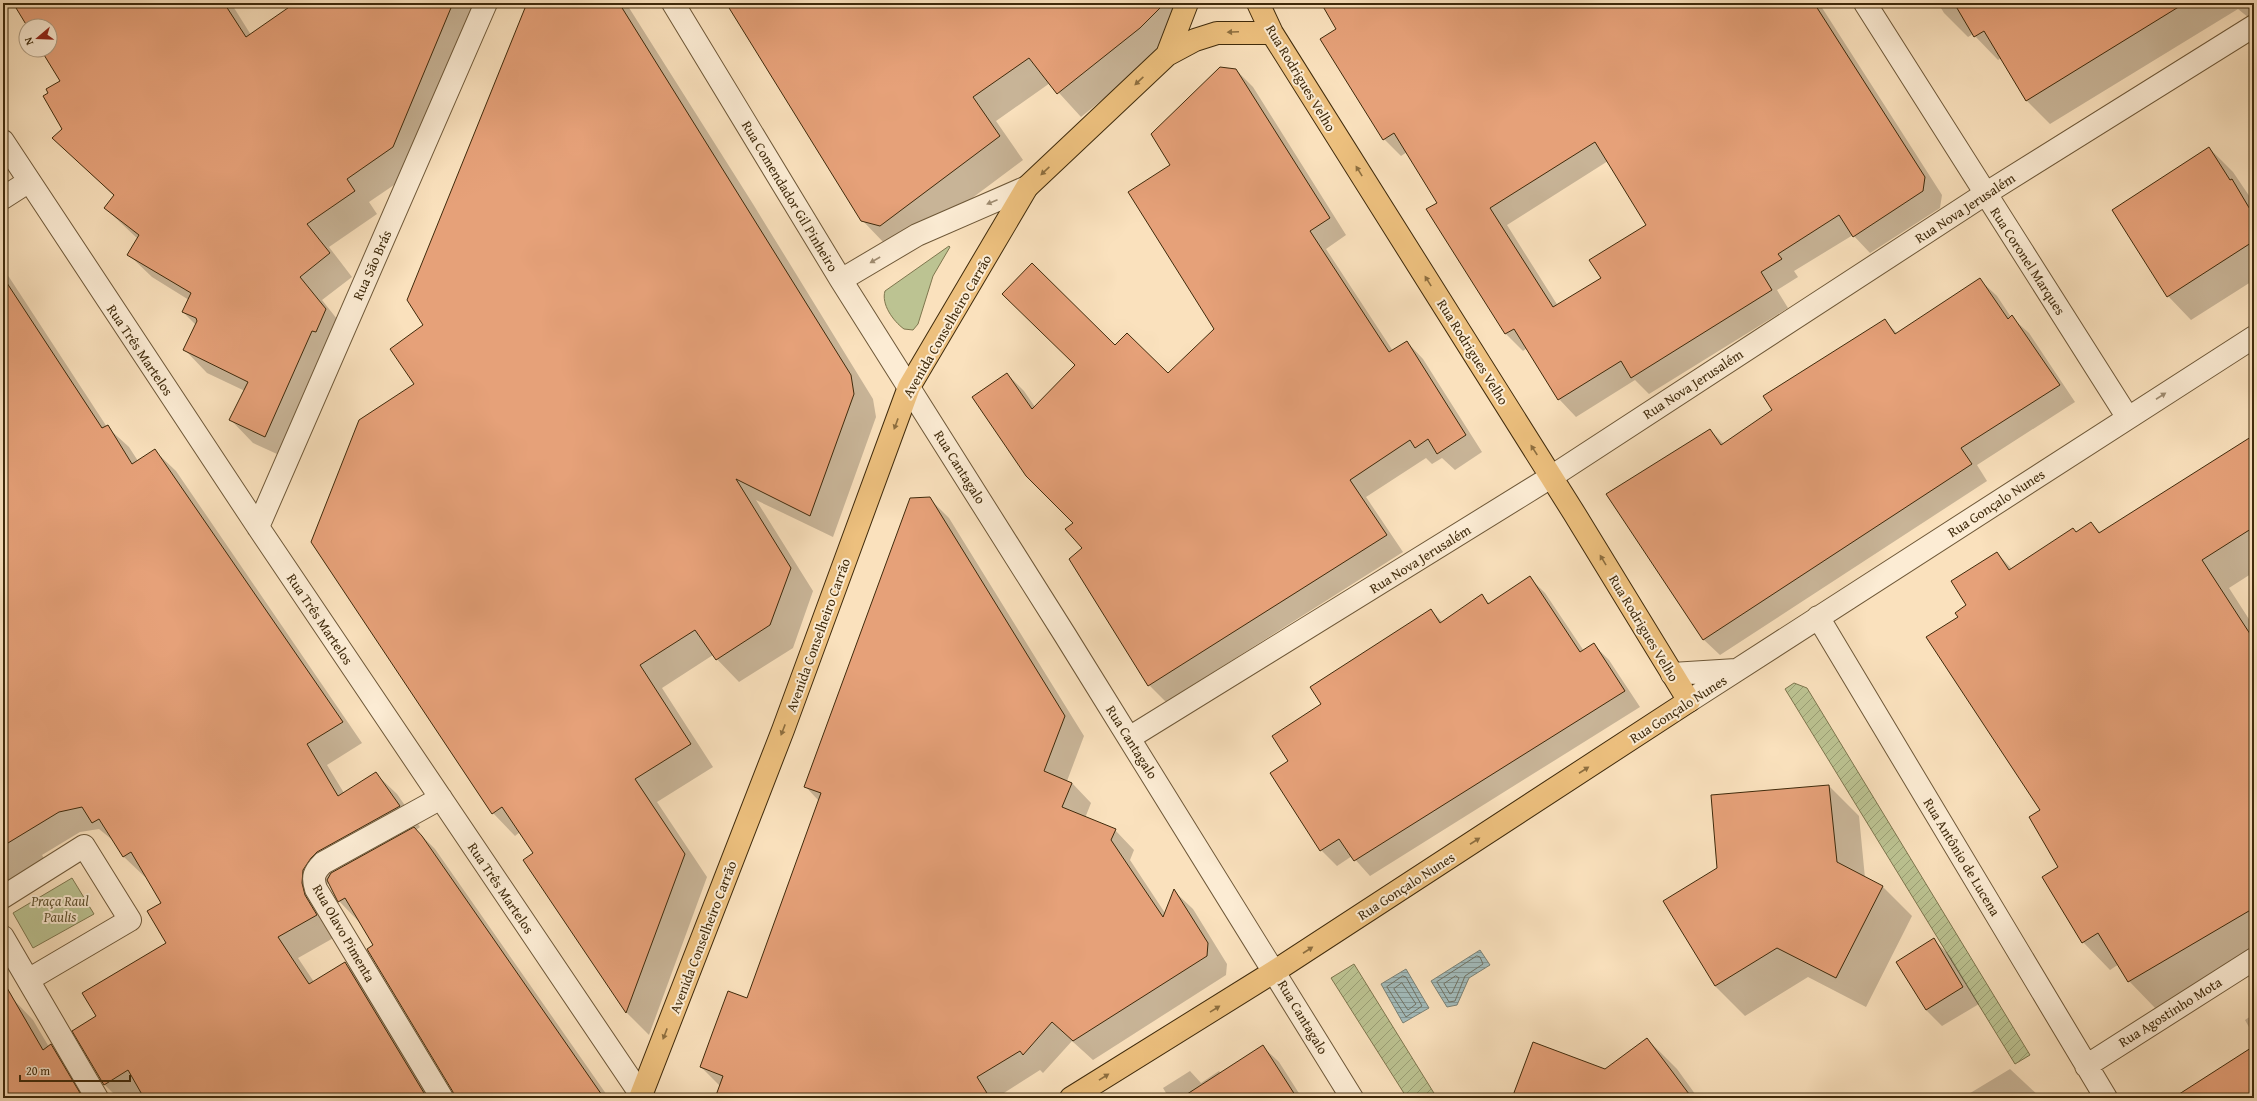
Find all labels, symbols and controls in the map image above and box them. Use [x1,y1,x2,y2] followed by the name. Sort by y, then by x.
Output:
[18,18,58,58] north arrow
[1261,21,1341,135] street label: Rua Rodrigues Velho
[1227,29,1239,36] one-way arrow
[20,35,37,47] text: N
[1134,77,1144,86] one-way arrow
[737,117,843,275] street label: Rua Comendador Gil Pinheiro
[1355,165,1362,177] one-way arrow
[1040,166,1049,175] one-way arrow
[1911,168,2020,248] street label: Rua Nova Jerusalém
[985,200,997,206] one-way arrow
[1986,203,2070,319] street label: Rua Coronel Marques
[348,227,396,303] street label: Rua São Brás
[898,251,996,401] street label: Avenida Conselheiro Carrão
[869,256,881,263] one-way arrow
[1424,276,1432,286] one-way arrow
[1432,295,1514,409] street label: Rua Rodrigues Velho
[102,300,178,400] street label: Rua Três Martelos
[1639,344,1748,424] street label: Rua Nova Jerusalém
[2155,393,2167,400] one-way arrow
[893,418,899,430] one-way arrow
[929,426,991,508] street label: Rua Cantagalo
[1530,445,1538,455] one-way arrow
[1943,464,2049,542] street label: Rua Gonçalo Nunes
[1365,519,1475,598] street label: Rua Nova Jerusalém
[781,555,855,715] street label: Avenida Conselheiro Carrão
[1599,555,1607,565] one-way arrow
[282,569,358,669] street label: Rua Três Martelos
[1604,571,1684,685] street label: Rua Rodrigues Velho
[1625,670,1731,748] street label: Rua Gonçalo Nunes
[1101,701,1163,783] street label: Rua Cantagalo
[780,724,786,736] one-way arrow
[1579,766,1589,774] one-way arrow
[1919,794,2005,920] street label: Rua Antônio de Lucena
[1470,837,1481,845] one-way arrow
[463,838,539,938] street label: Rua Três Martelos
[1353,847,1459,925] street label: Rua Gonçalo Nunes
[665,858,741,1016] street label: Avenida Conselheiro Carrão
[308,880,380,986] street label: Rua Olavo Pimenta
[30,891,89,927] park label: Praça Raul Paulis
[1303,946,1313,954] one-way arrow
[2114,972,2226,1052] street label: Rua Agostinho Mota
[1273,976,1333,1058] street label: Rua Cantagalo
[1210,1005,1220,1013] one-way arrow
[662,1028,668,1040] one-way arrow
[20,1057,130,1083] scale bar
[26,1062,50,1079] text: 20 m
[1098,1074,1110,1081] one-way arrow

